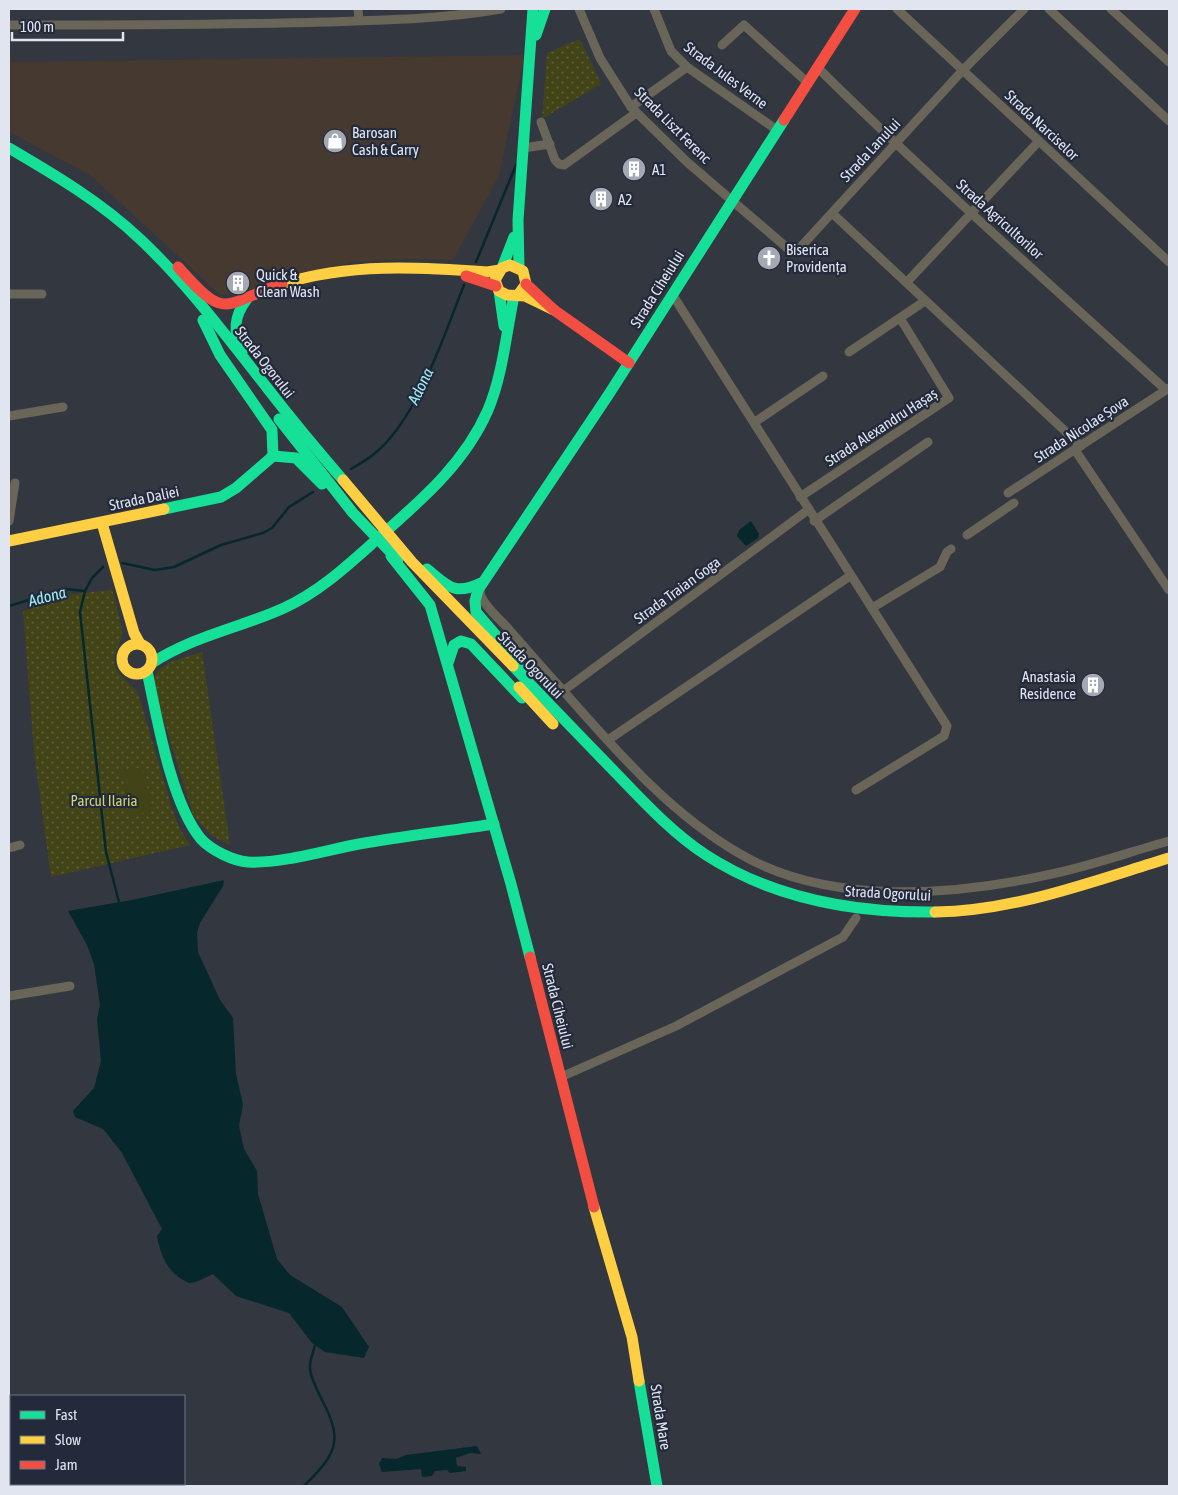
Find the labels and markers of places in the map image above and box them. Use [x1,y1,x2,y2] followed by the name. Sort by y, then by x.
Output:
[352,124,419,158] place label: Barosan Cash & Carry
[322,128,348,154] shop icon: Barosan Cash & Carry
[621,156,647,182] building icon: A1
[652,161,666,178] place label: A1
[588,186,614,212] building icon: A2
[618,191,632,208] place label: A2
[786,241,847,275] place label: Biserica Providența
[756,245,782,271] church icon: Biserica Providența
[256,266,320,300] place label: Quick & Clean Wash
[225,270,251,296] building icon: Quick & Clean Wash
[1019,668,1076,702] place label: Anastasia Residence
[1080,672,1106,698] building icon: Anastasia Residence

